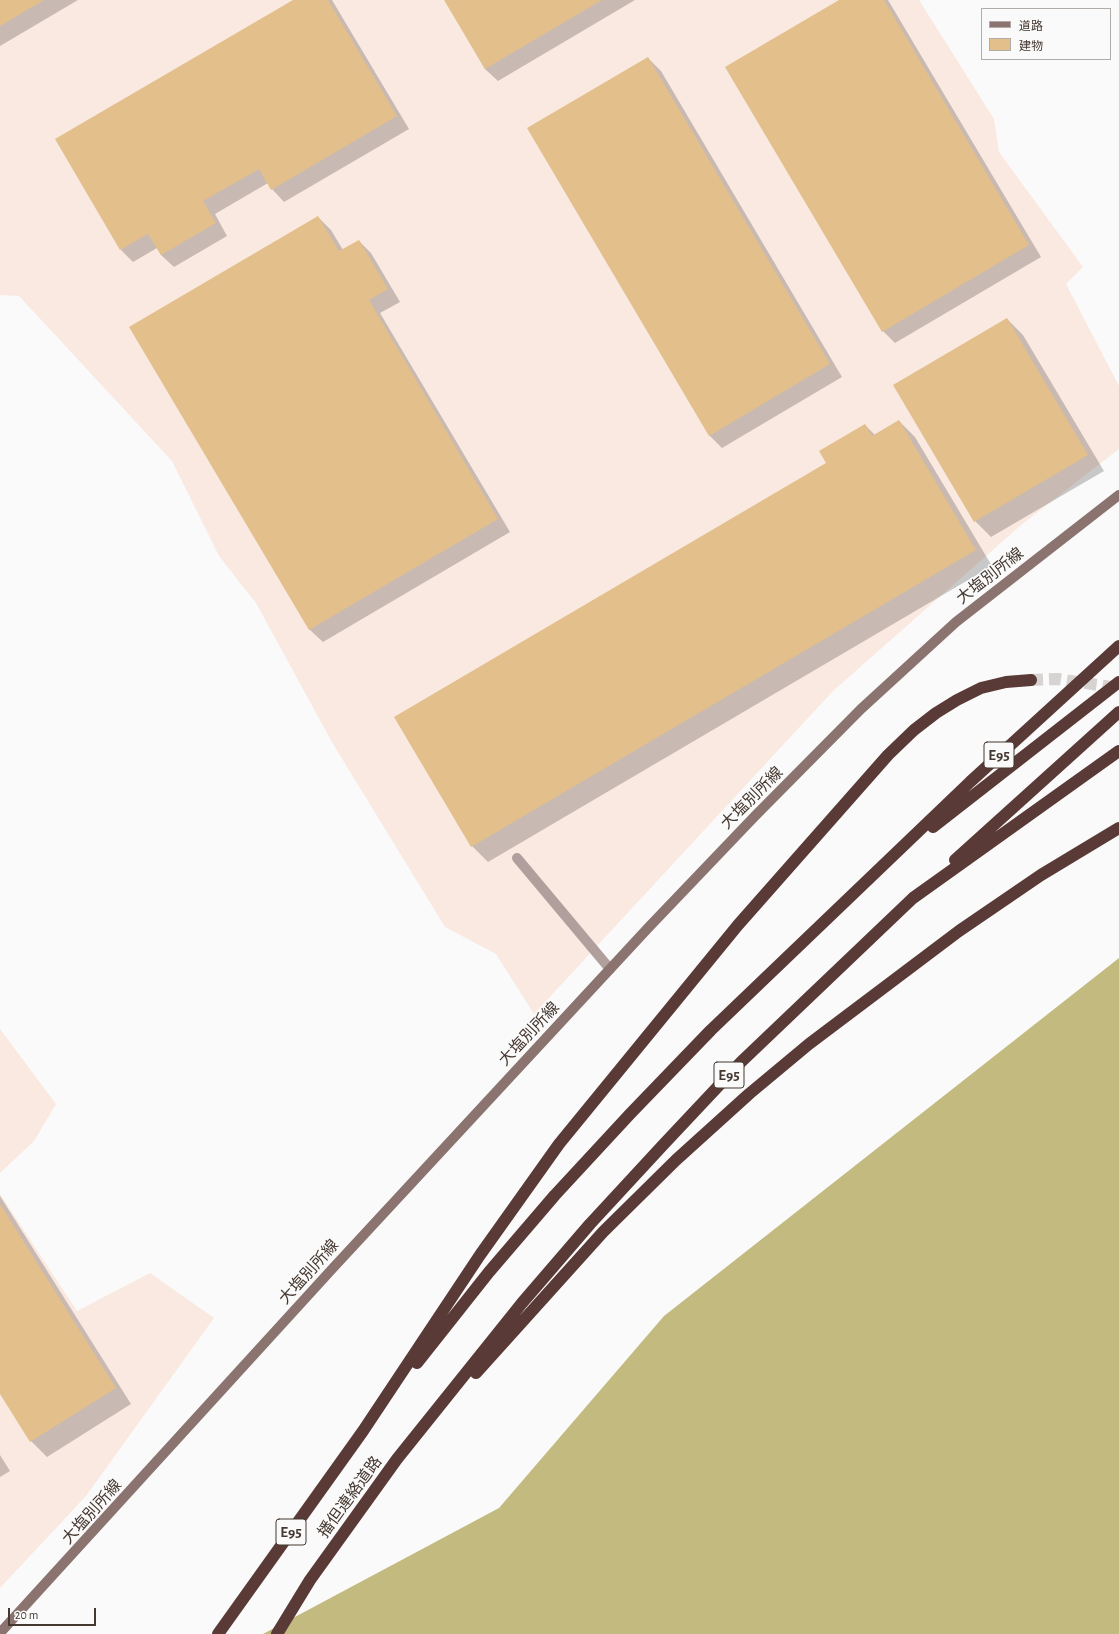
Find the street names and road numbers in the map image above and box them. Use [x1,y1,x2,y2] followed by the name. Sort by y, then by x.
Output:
[953,544,1027,608] street label: 大塩別所線
[984,742,1014,768] road number: E95
[717,763,787,833] street label: 大塩別所線
[495,998,563,1070] street label: 大塩別所線
[714,1062,744,1088] road number: E95
[275,1236,343,1308] street label: 大塩別所線
[314,1453,386,1541] street label: 播但連絡道路
[58,1476,126,1548] street label: 大塩別所線
[276,1519,306,1545] road number: E95

